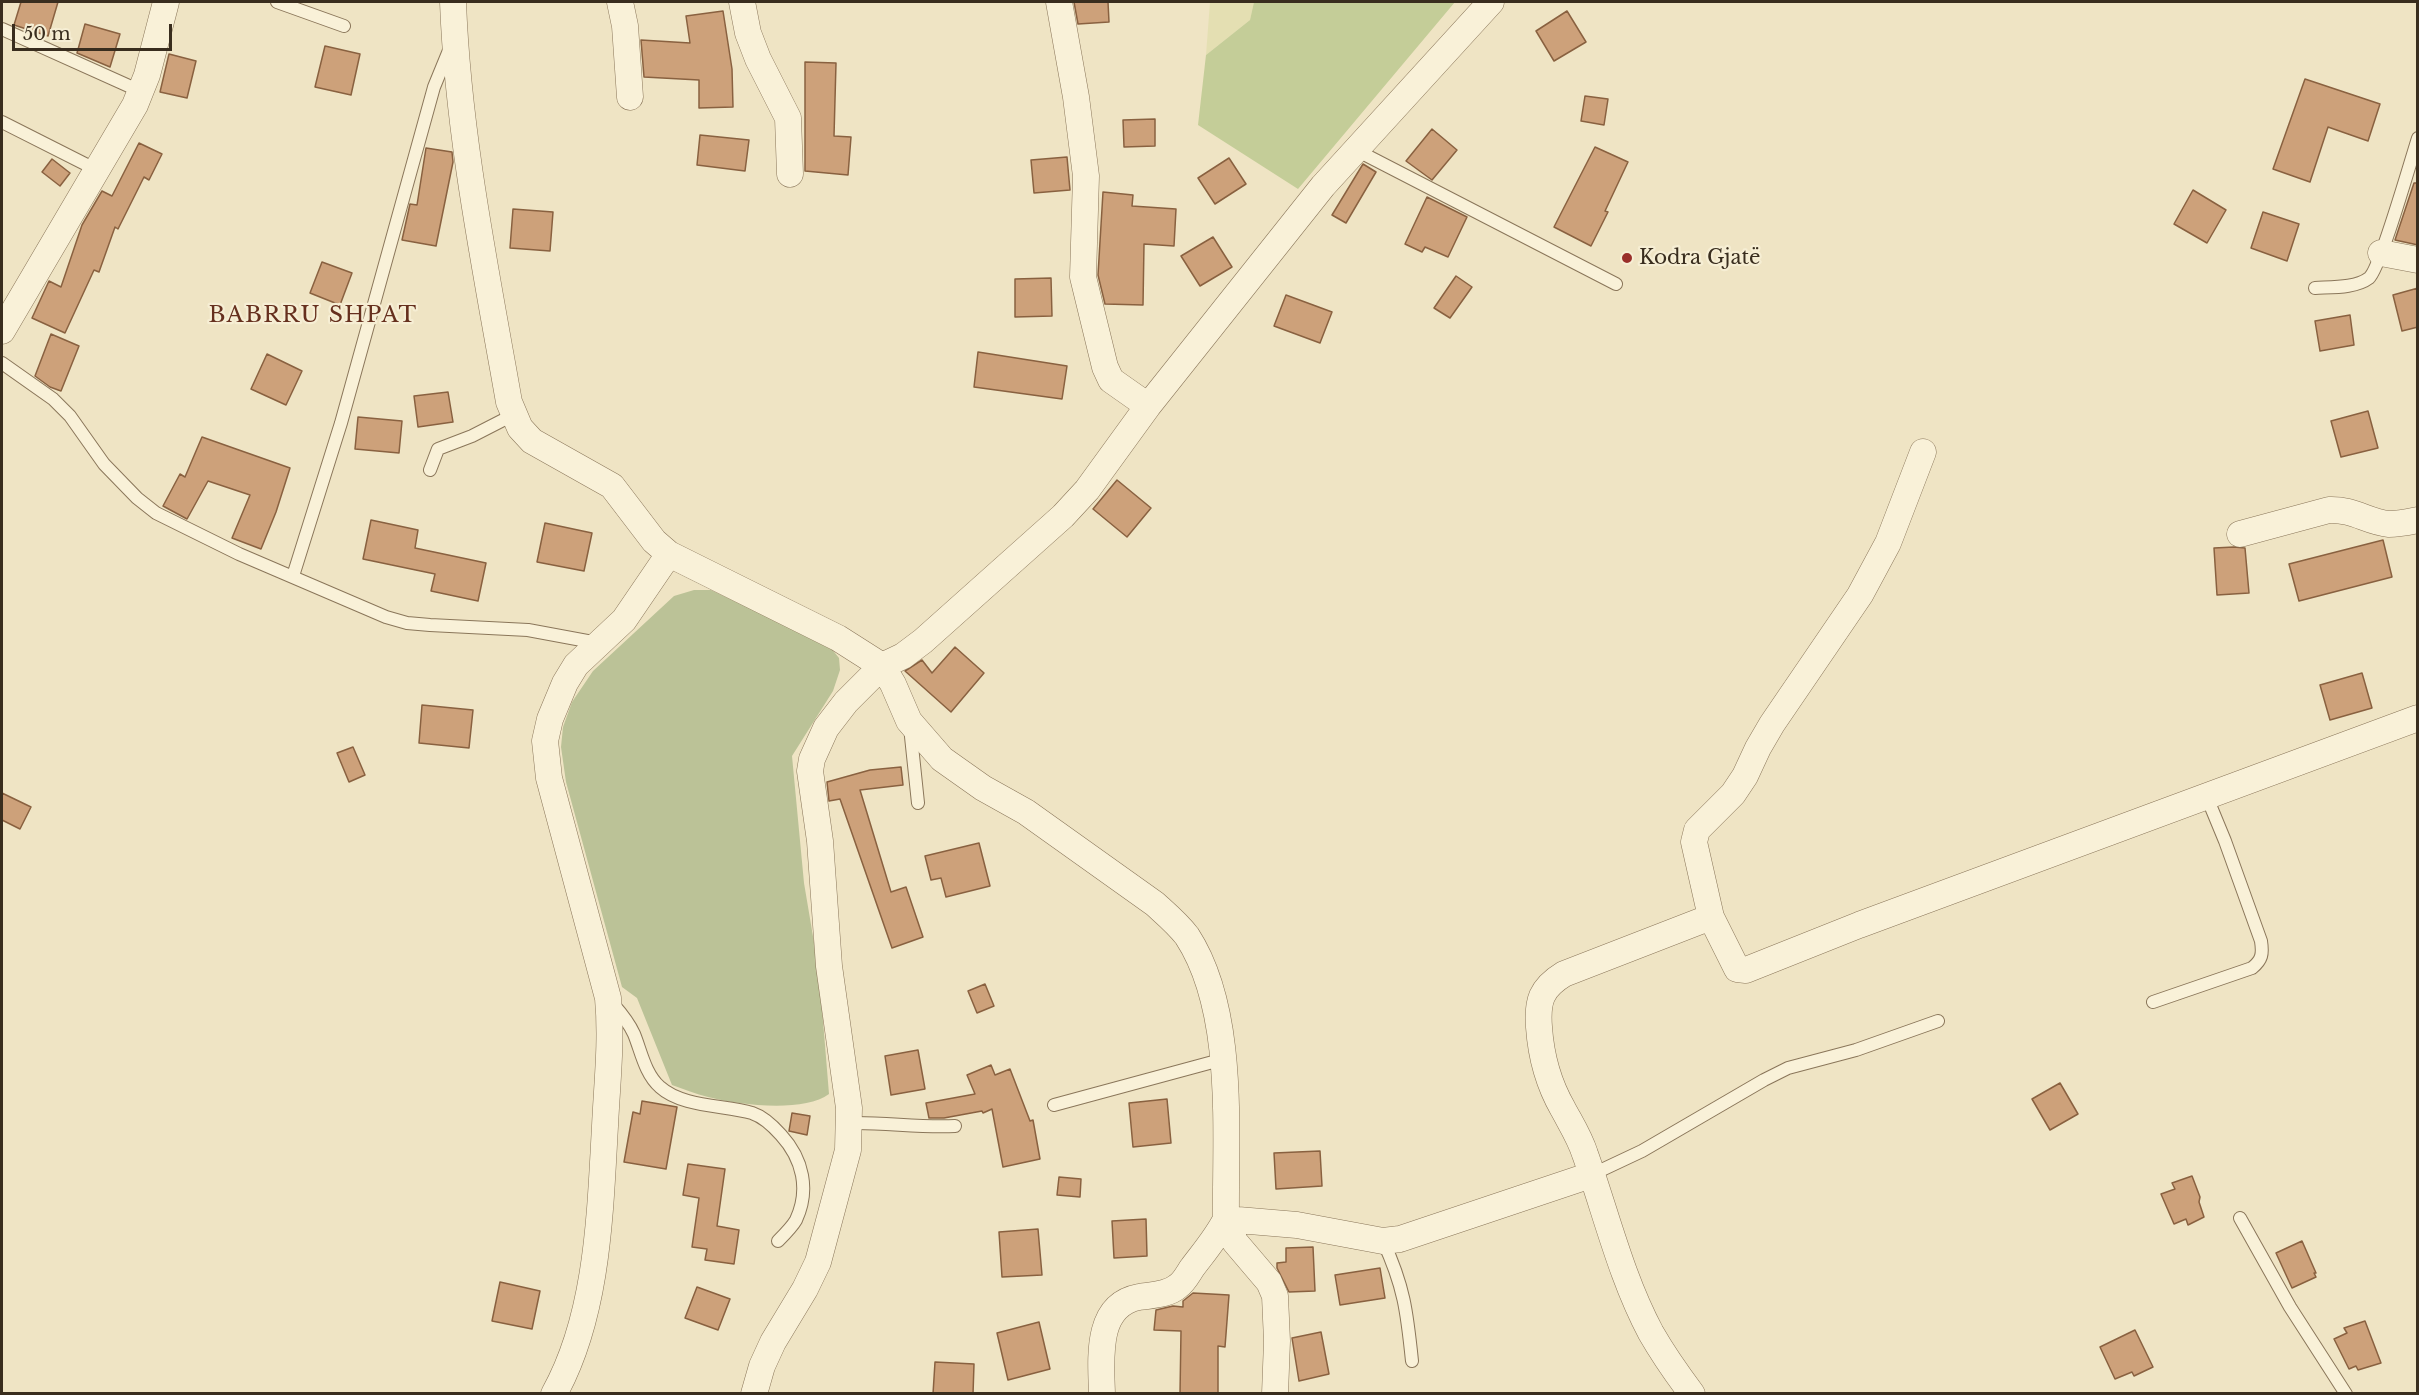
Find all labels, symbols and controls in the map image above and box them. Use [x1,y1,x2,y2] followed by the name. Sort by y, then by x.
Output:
[15,12,176,50] scale bar
[23,23,71,45] text: 50 m
[1639,246,1761,270] place label: Kodra Gjatë
[1620,251,1634,265] marker: Kodra Gjatë
[208,303,418,329] district label: BABRRU SHPAT

